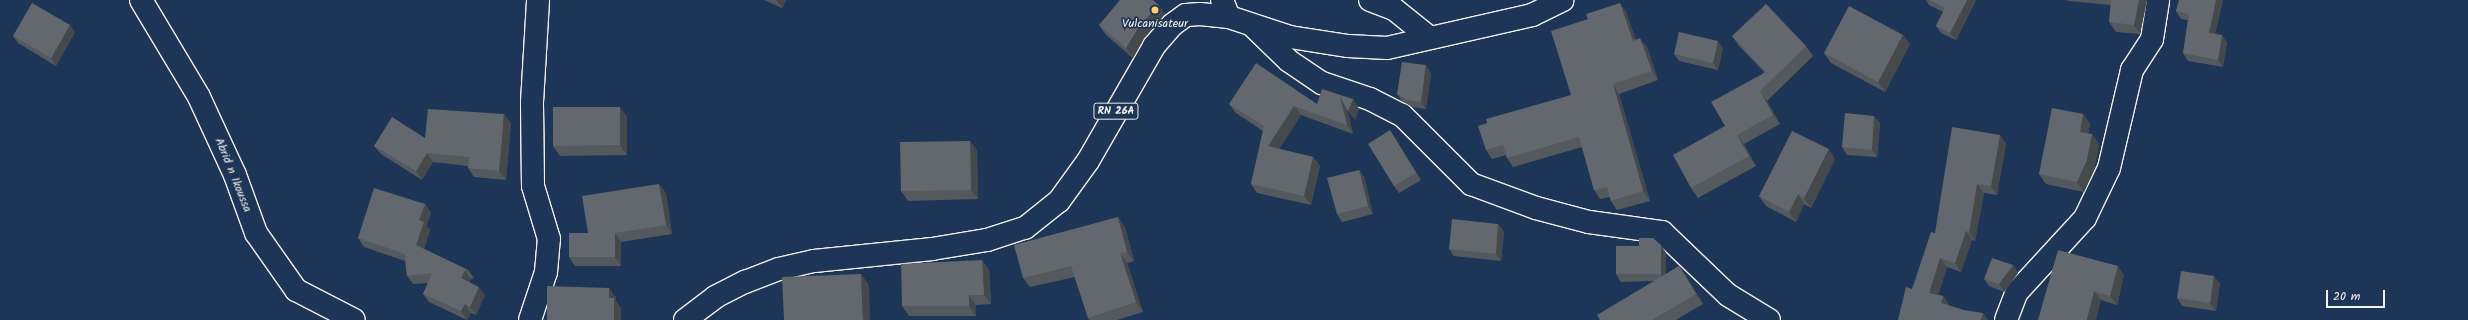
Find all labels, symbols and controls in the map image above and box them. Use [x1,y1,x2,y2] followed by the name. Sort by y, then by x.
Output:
[1150,5,1160,15] marker: Vulcanisateur
[1122,17,1188,31] place label: Vulcanisateur
[1093,102,1139,120] road number: RN 26A
[212,136,254,214] street label: Abrid n Ikoussa
[2328,282,2387,308] scale bar
[2333,287,2360,306] text: 20 m

